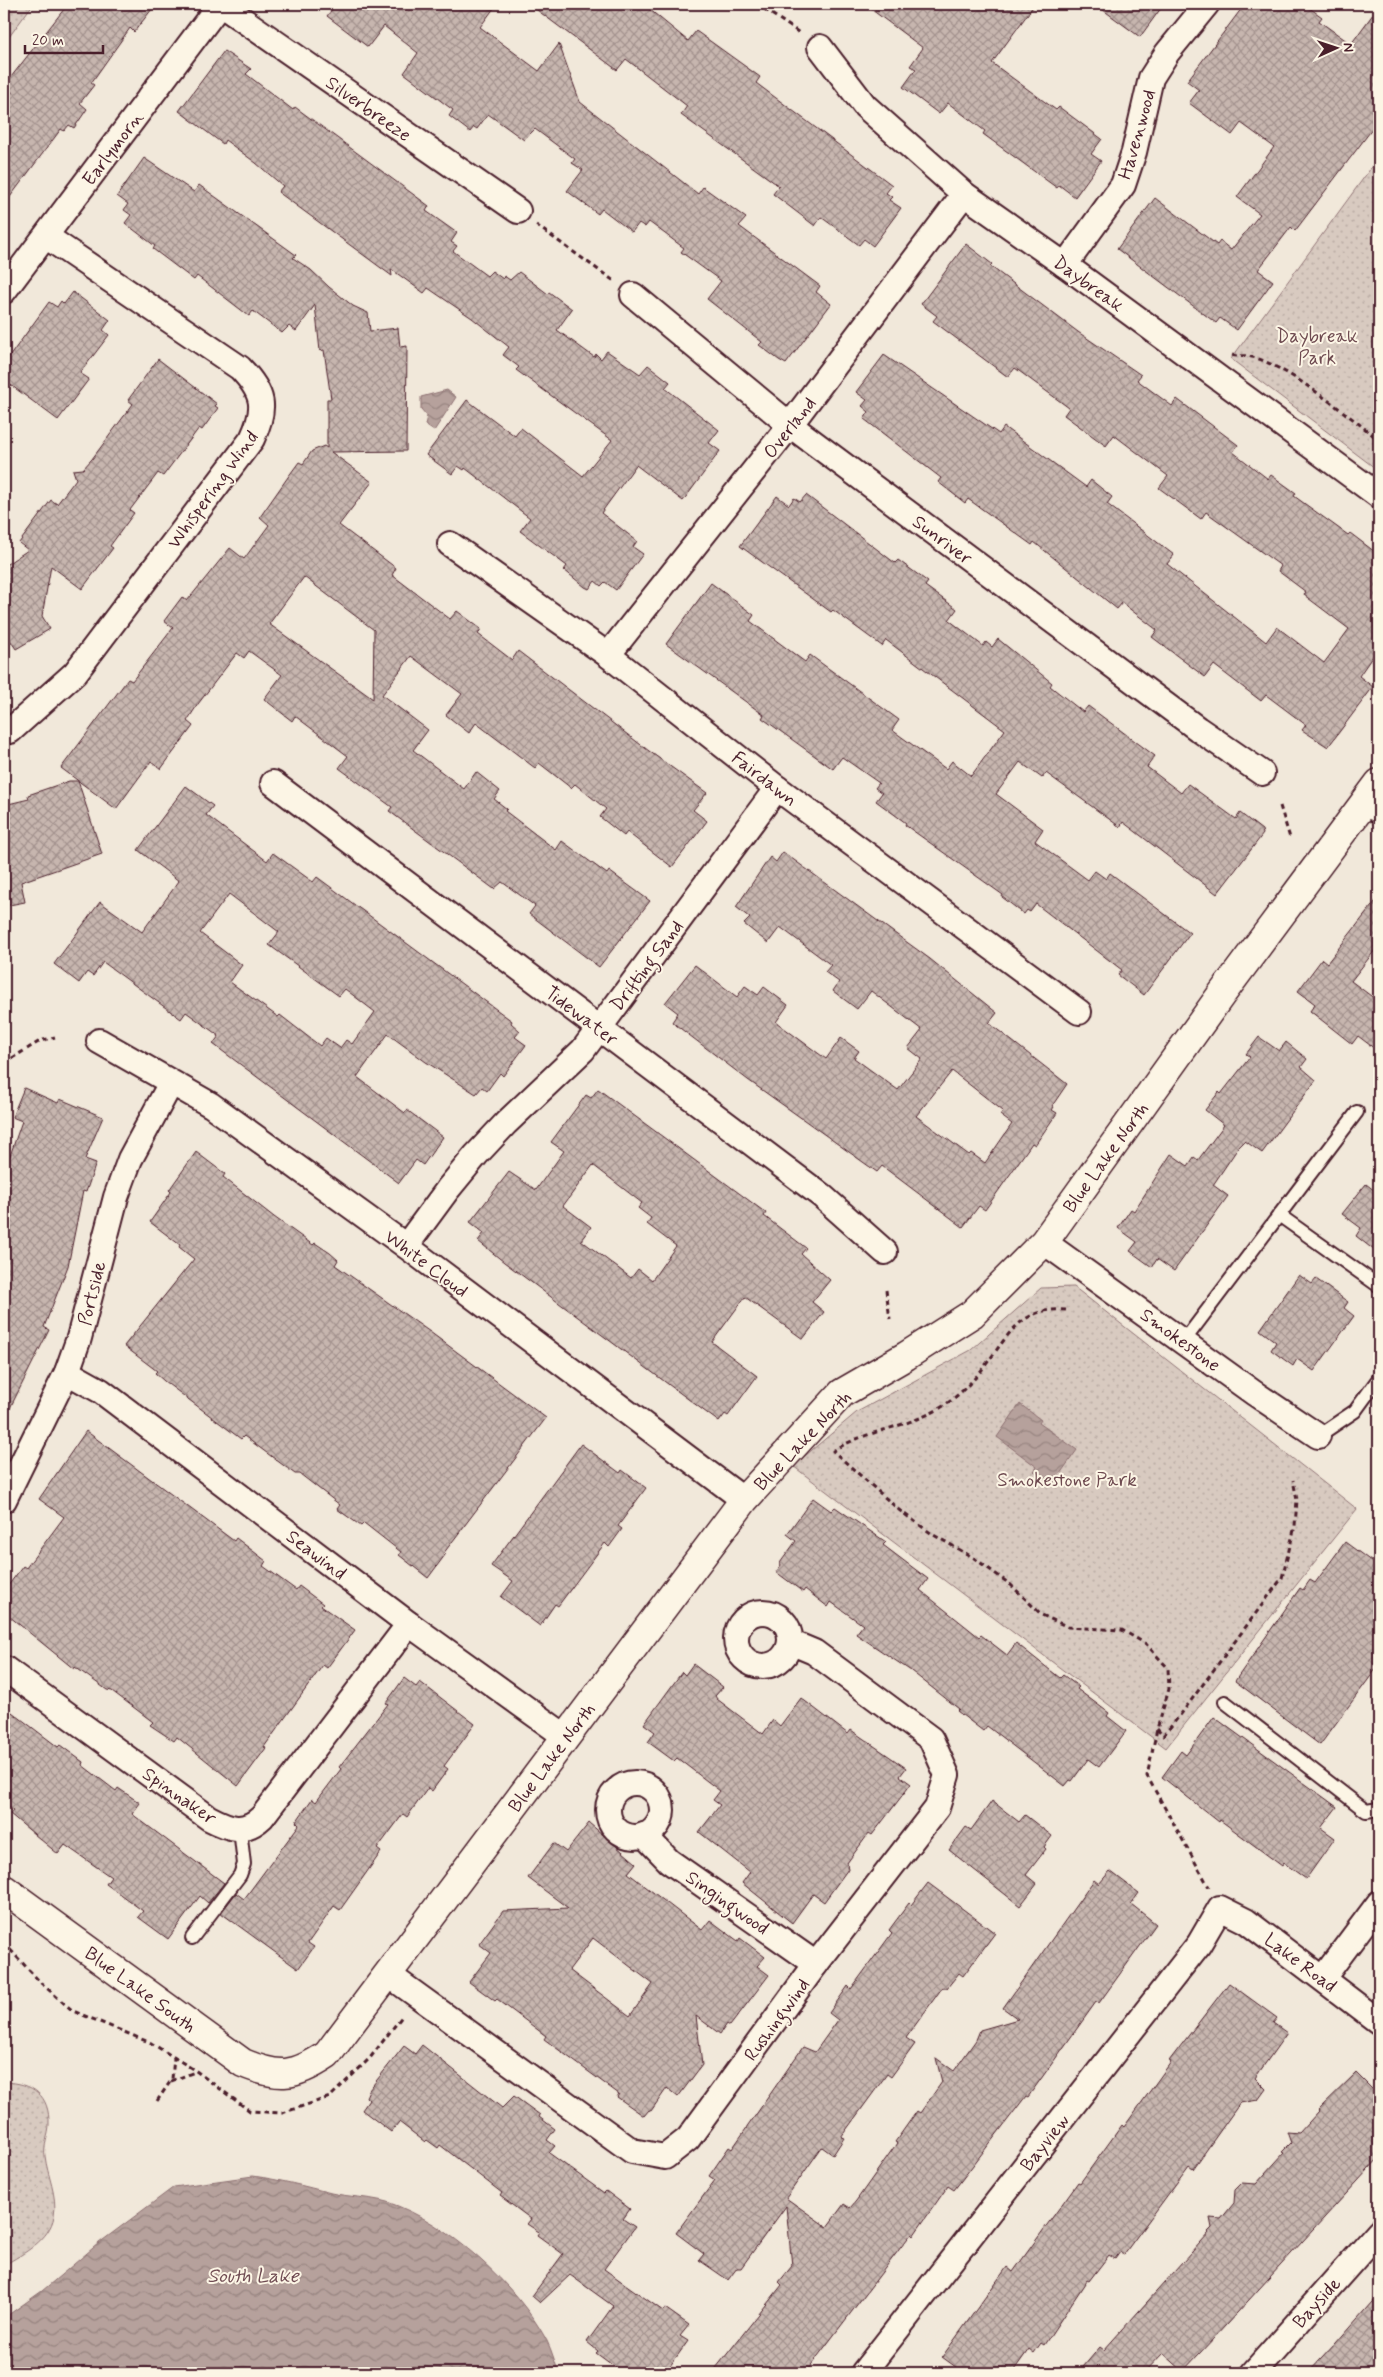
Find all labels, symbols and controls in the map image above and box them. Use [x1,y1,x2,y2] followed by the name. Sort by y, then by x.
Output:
[25,22,102,54] scale bar
[1310,22,1360,72] north arrow
[32,31,64,51] text: 20 m
[1339,42,1357,53] text: N
[320,71,416,148] street label: Silverbreeze
[1113,86,1162,182] street label: Havenwood
[77,106,150,191] street label: Earlymorn
[1048,250,1129,318] street label: Daybreak
[1276,324,1358,371] park label: Daybreak Park
[758,392,822,464] street label: Overland
[162,426,265,554] street label: Whispering Wind
[907,510,977,571] street label: Sunriver
[726,746,802,813] street label: Fairdawn
[605,915,692,1018] street label: Drifting Sand
[540,981,623,1052] street label: Tidewater
[1058,1098,1155,1218] street label: Blue Lake North
[379,1225,473,1304] street label: White Cloud
[72,1259,113,1328] street label: Portside
[1135,1303,1225,1378] street label: Smokestone
[749,1385,857,1497] street label: Blue Lake North
[997,1468,1137,1493] park label: Smokestone Park
[281,1524,351,1586] street label: Seawind
[503,1698,602,1818] street label: Blue Lake North
[137,1762,221,1831] street label: Spinnaker
[679,1865,774,1944] street label: Singingwood
[1259,1928,1341,1999] street label: Lake Road
[79,1941,201,2039] street label: Blue Lake South
[739,1973,818,2068] street label: Rushingwind
[1015,2109,1076,2177] street label: Bayview
[207,2263,300,2290] water label: South Lake
[1287,2272,1347,2334] street label: Bayside

